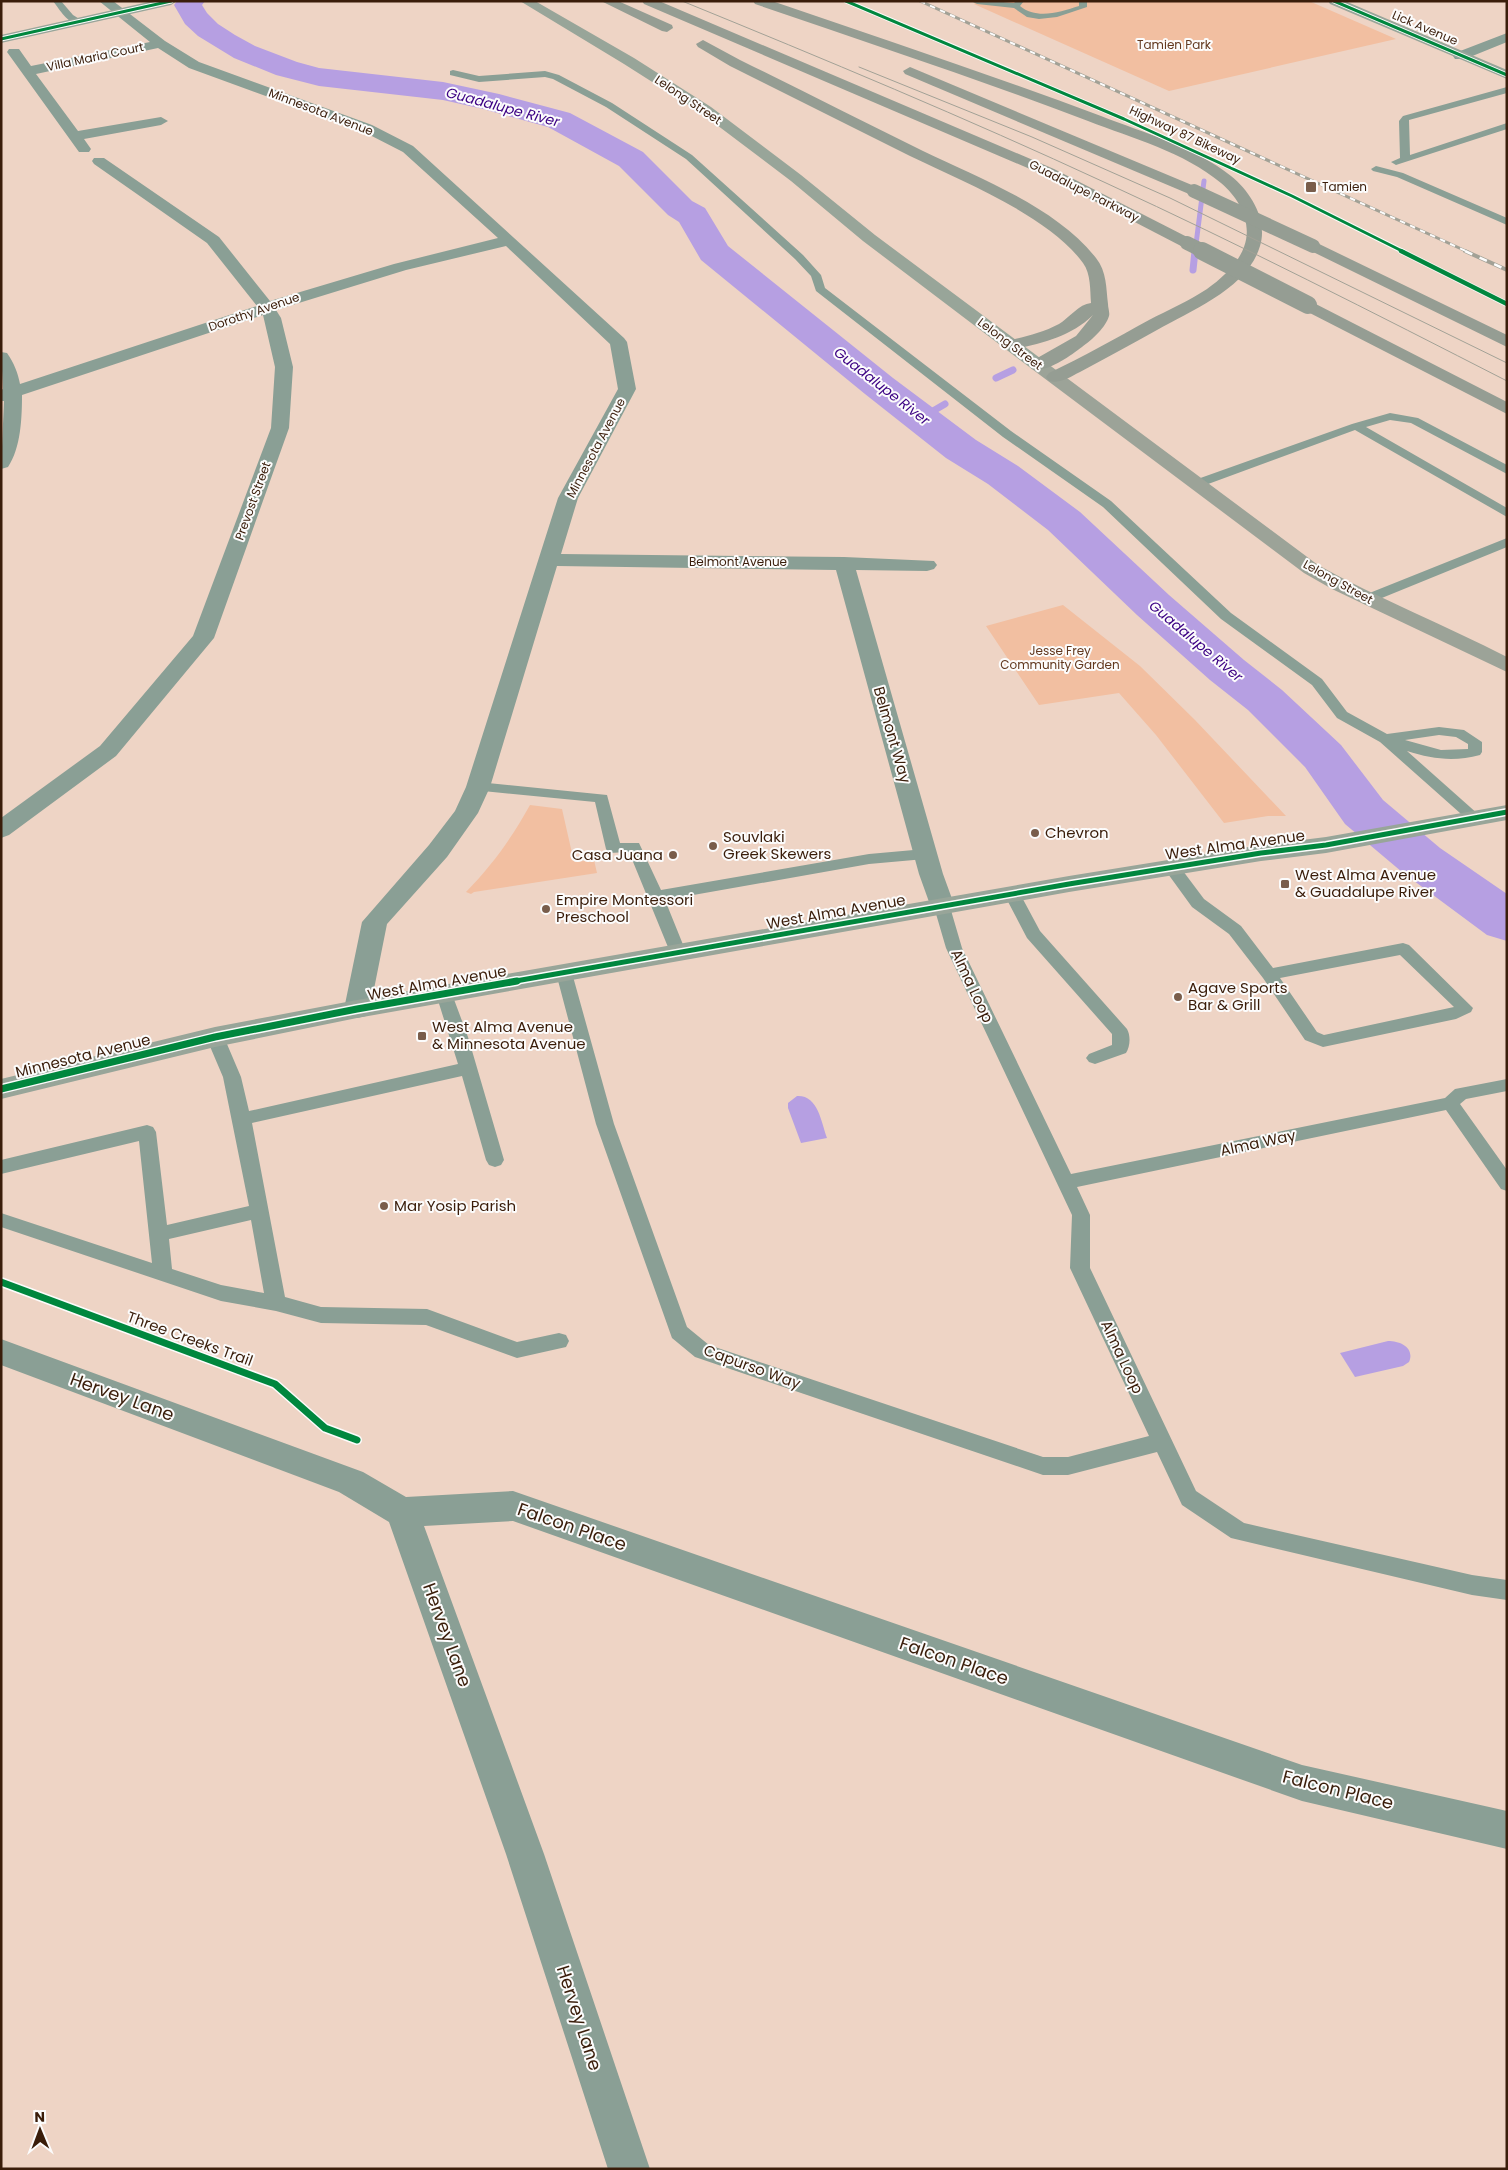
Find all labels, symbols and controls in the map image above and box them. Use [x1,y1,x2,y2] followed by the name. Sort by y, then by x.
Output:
[1390,6,1461,49] street label: Lick Avenue
[1137,36,1212,53] park label: Tamien Park
[45,38,145,75] street label: Villa Maria Court
[651,71,725,128] street label: Lelong Street
[444,82,563,132] water label: Guadalupe River
[266,84,376,139] street label: Minnesota Avenue
[1127,101,1244,168] street label: Highway 87 Bikeway
[1026,155,1142,226] street label: Guadalupe Parkway
[1322,178,1367,195] place label: Tamien
[1304,180,1318,194] marker: Tamien
[206,288,302,335] street label: Dorothy Avenue
[974,314,1046,374] street label: Lelong Street
[830,342,935,430] water label: Guadalupe River
[562,395,629,501] street label: Minnesota Avenue
[230,459,275,542] street label: Prevost Street
[689,553,787,570] street label: Belmont Avenue
[1300,555,1376,608] street label: Lelong Street
[1145,596,1248,687] water label: Guadalupe River
[1000,642,1120,673] park label: Jesse Frey Community Garden
[869,684,916,786] street label: Belmont Way
[1045,822,1109,843] place label: Chevron
[1164,824,1306,865] street label: West Alma Avenue
[723,826,832,864] place label: Souvlaki Greek Skewers
[1029,827,1041,839] marker: Chevron
[707,840,719,852] marker: Souvlaki Greek Skewers
[572,844,663,865] place label: Casa Juana
[667,849,679,861] marker: Casa Juana
[1295,864,1436,902] place label: West Alma Avenue & Guadalupe River
[1279,878,1291,890] marker: West Alma Avenue & Guadalupe River
[556,889,693,927] place label: Empire Montessori Preschool
[765,889,907,934] street label: West Alma Avenue
[540,903,552,915] marker: Empire Montessori Preschool
[946,945,999,1026] street label: Alma Loop
[366,960,508,1005] street label: West Alma Avenue
[1188,977,1288,1015] place label: Agave Sports Bar & Grill
[1172,991,1184,1003] marker: Agave Sports Bar & Grill
[432,1016,586,1054] place label: West Alma Avenue & Minnesota Avenue
[13,1029,153,1082] street label: Minnesota Avenue
[416,1030,428,1042] marker: West Alma Avenue & Minnesota Avenue
[1218,1124,1298,1161] street label: Alma Way
[394,1195,516,1216] place label: Mar Yosip Parish
[378,1200,390,1212] marker: Mar Yosip Parish
[124,1306,256,1371] street label: Three Creeks Trail
[1096,1316,1149,1397] street label: Alma Loop
[701,1339,804,1394] street label: Capurso Way
[67,1366,178,1427] street label: Hervey Lane
[514,1496,630,1557] street label: Falcon Place
[417,1579,478,1690] street label: Hervey Lane
[896,1630,1012,1691] street label: Falcon Place
[1280,1764,1396,1815] street label: Falcon Place
[551,1962,608,2074] street label: Hervey Lane
[15,2105,65,2155] north arrow
[34,2107,45,2127] text: N

